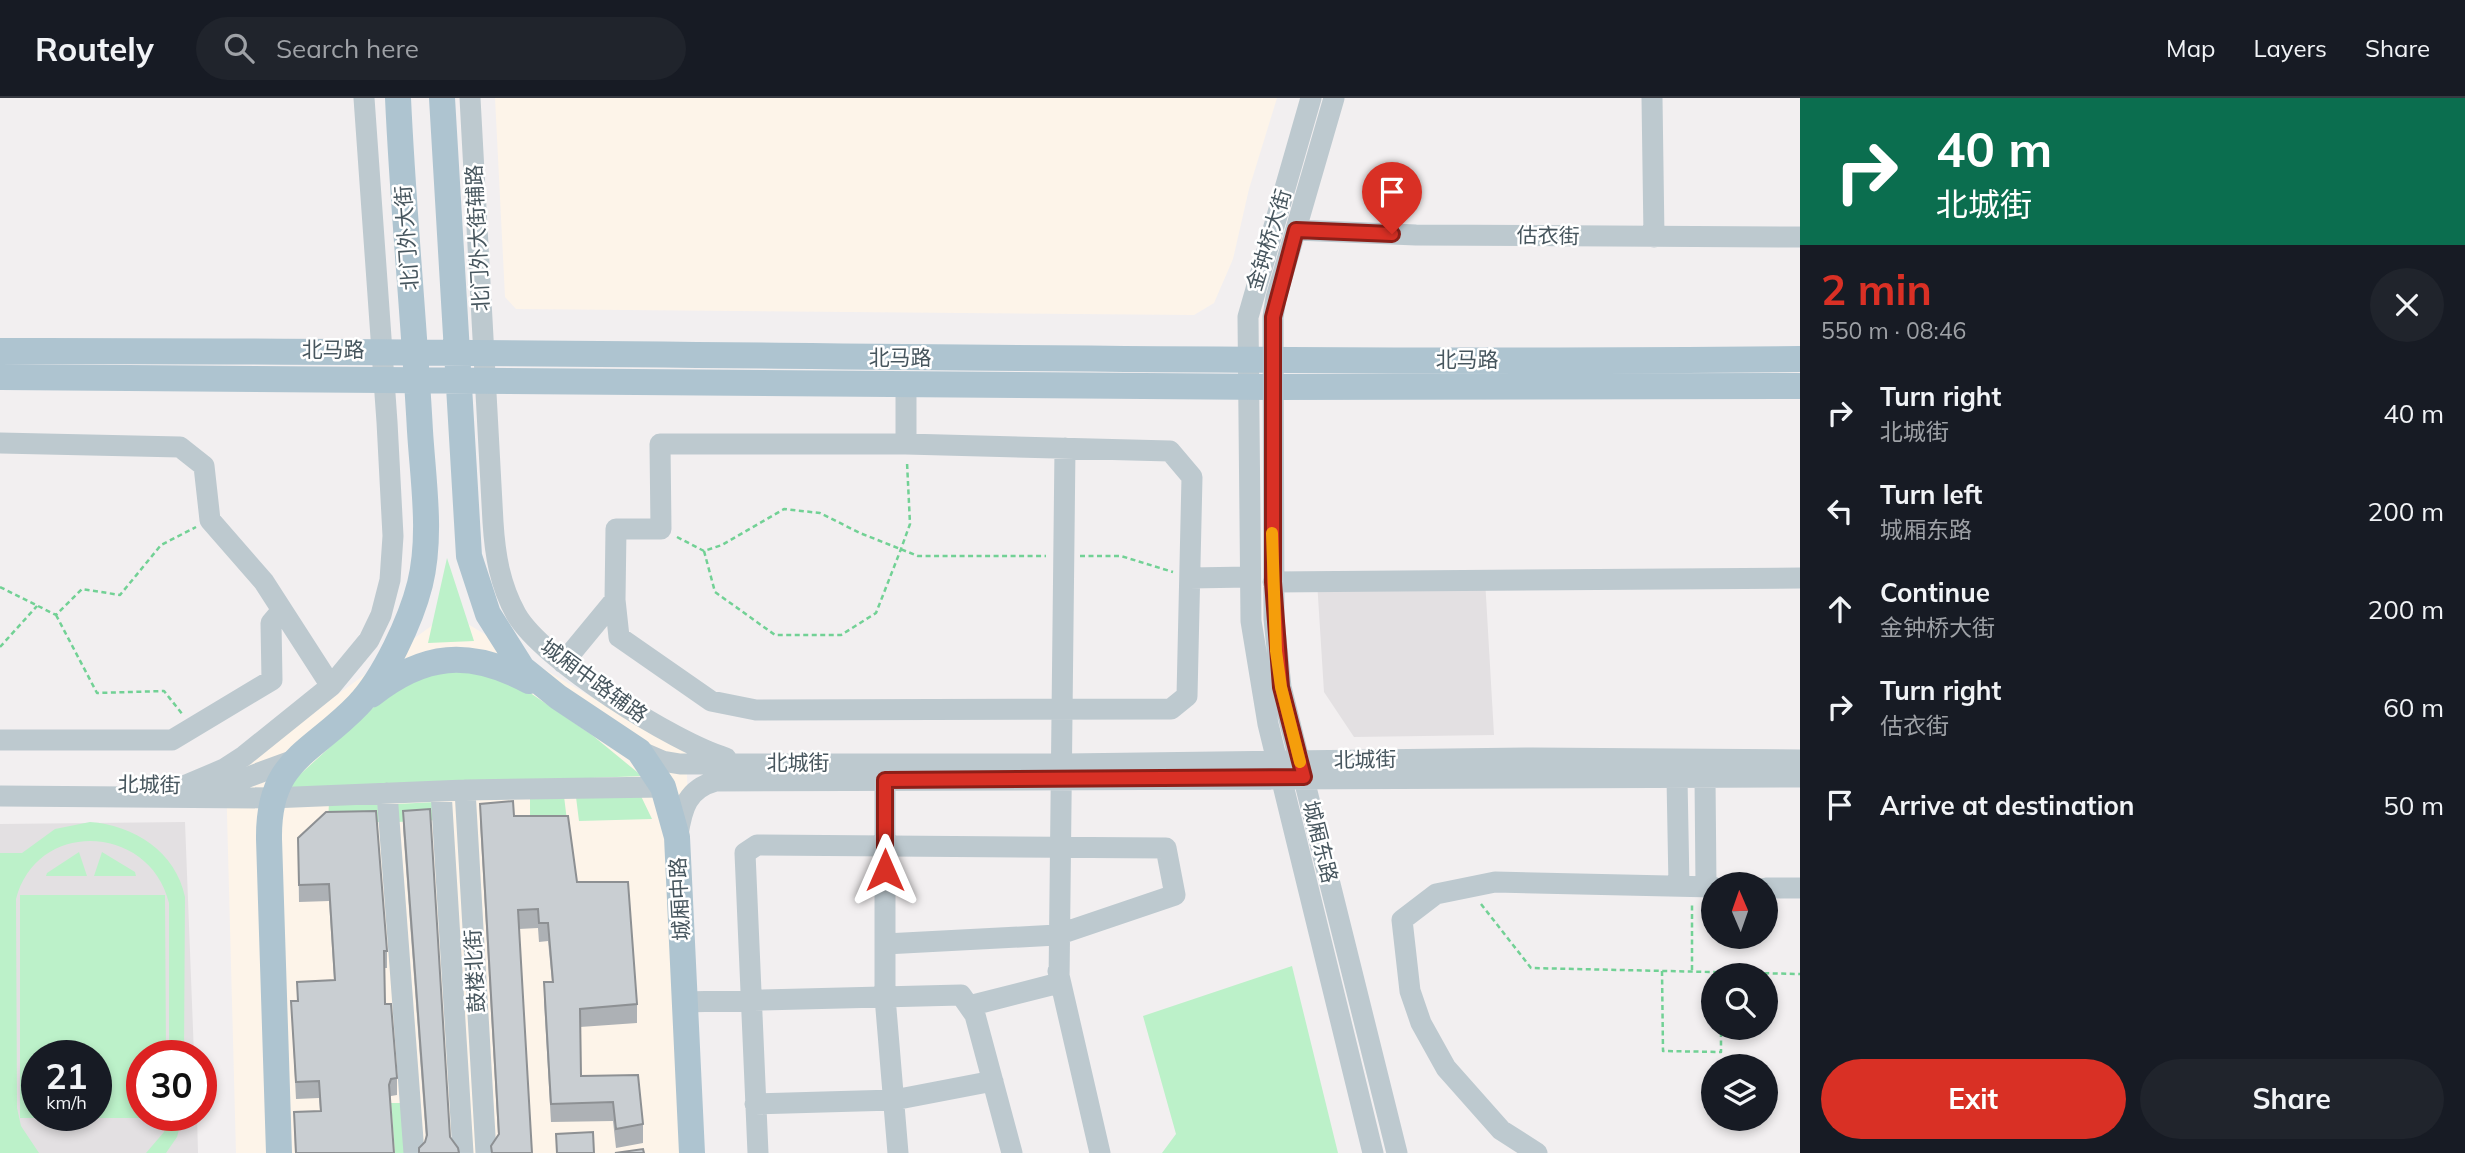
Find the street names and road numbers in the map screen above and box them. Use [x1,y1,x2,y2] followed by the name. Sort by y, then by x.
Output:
[460,164,494,312] street label: 北门外大街辅路
[389,185,423,291] street label: 北门外大街
[1240,186,1296,294] street label: 金钟桥大街
[1516,221,1580,249] street label: 估衣街
[302,336,365,362] street label: 北马路
[869,344,932,370] street label: 北马路
[1436,346,1499,372] street label: 北马路
[536,633,653,728] street label: 城厢中路辅路
[1333,745,1397,773] street label: 北城街
[767,749,830,775] street label: 北城街
[117,770,181,798] street label: 北城街
[1298,798,1344,886] street label: 城厢东路
[664,856,694,942] street label: 城厢中路
[459,928,489,1014] street label: 鼓楼北街

